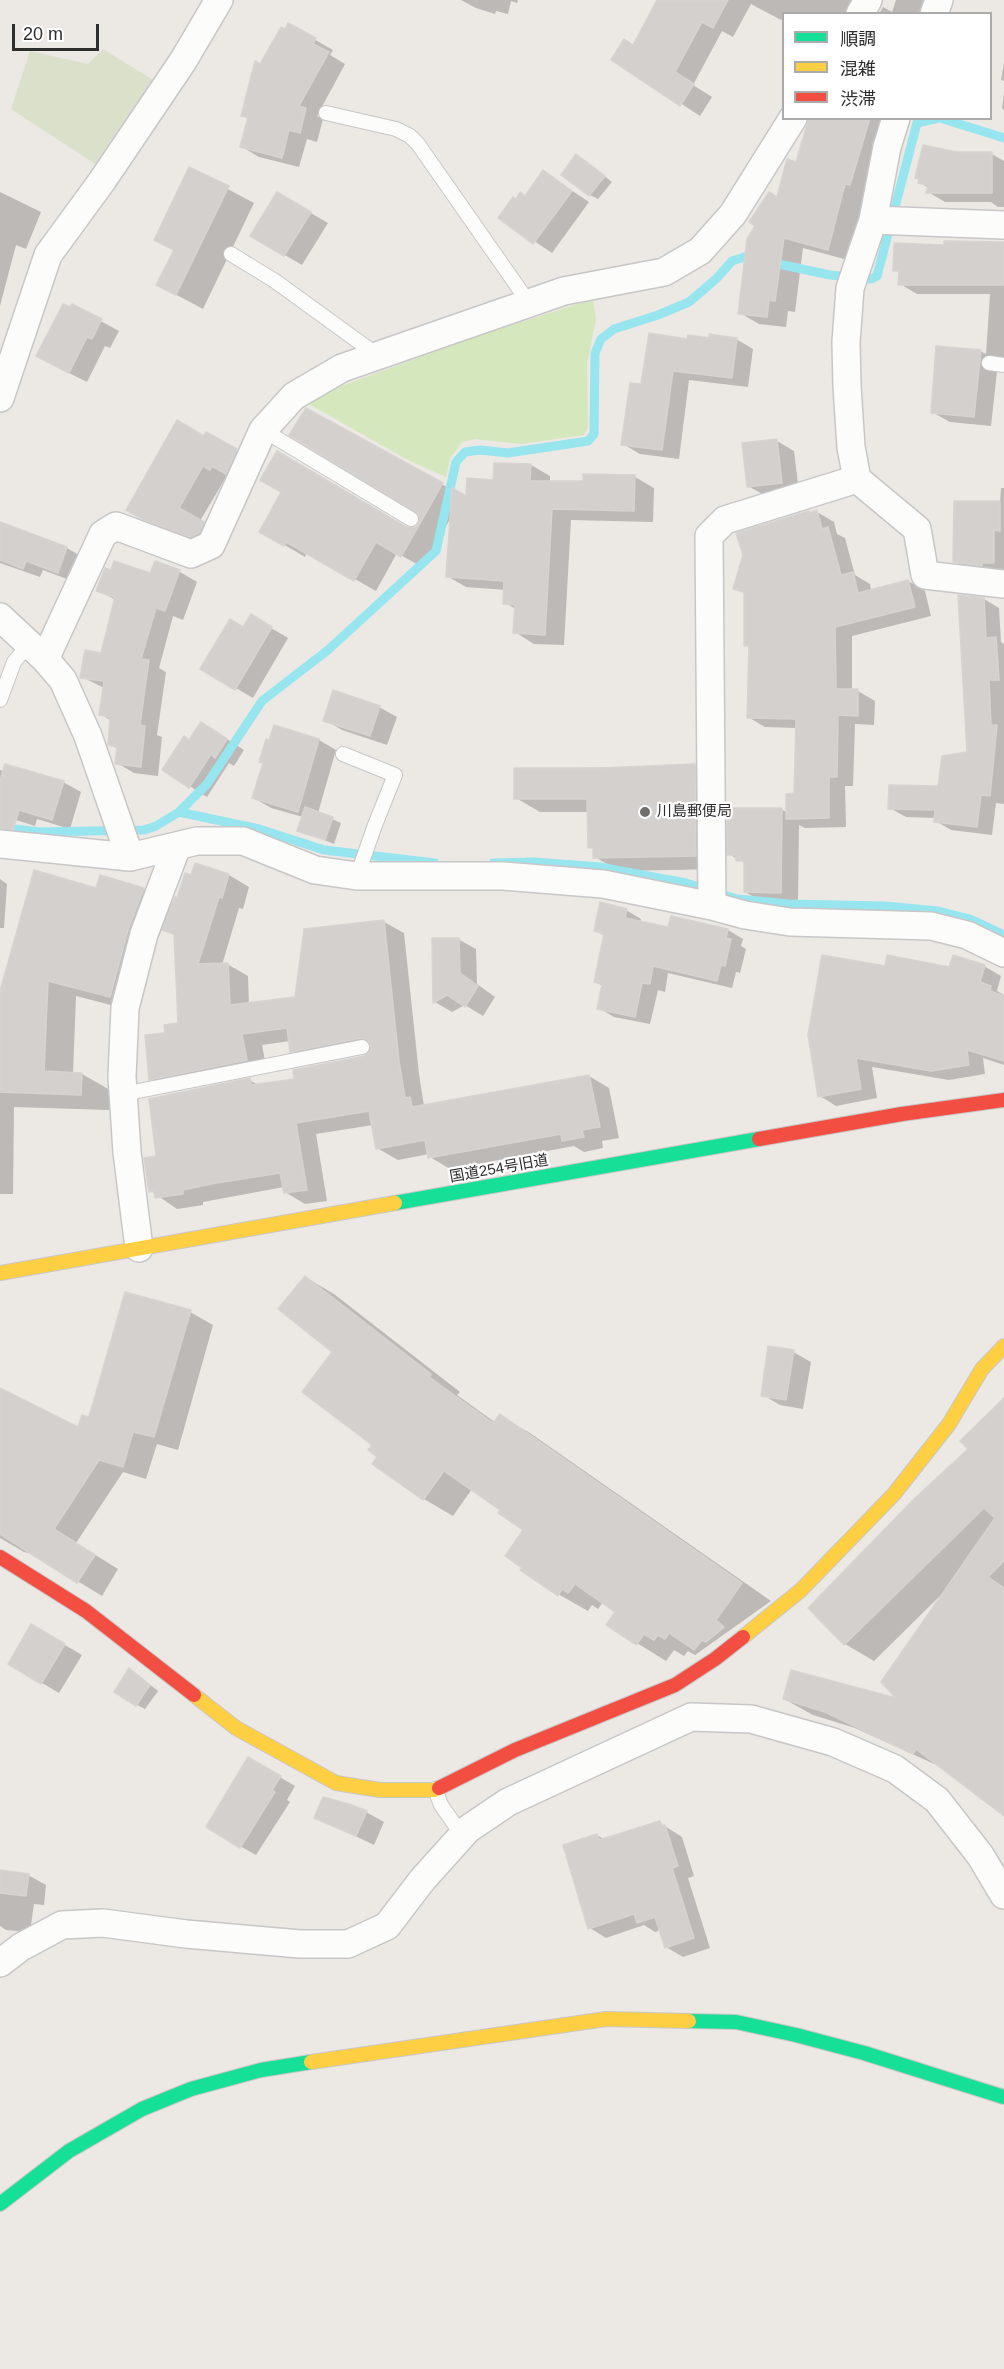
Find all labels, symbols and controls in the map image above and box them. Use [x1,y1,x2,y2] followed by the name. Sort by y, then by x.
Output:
[15,12,102,50] scale bar
[782,12,992,120] legend
[23,24,63,44] text: 20 m
[840,29,876,49] text: 順調
[840,59,876,79] text: 混雑
[840,89,876,109] text: 渋滞
[657,803,732,821] place label: 川島郵便局
[638,805,652,819] marker: 川島郵便局
[448,1151,550,1187] street label: 国道254号旧道

